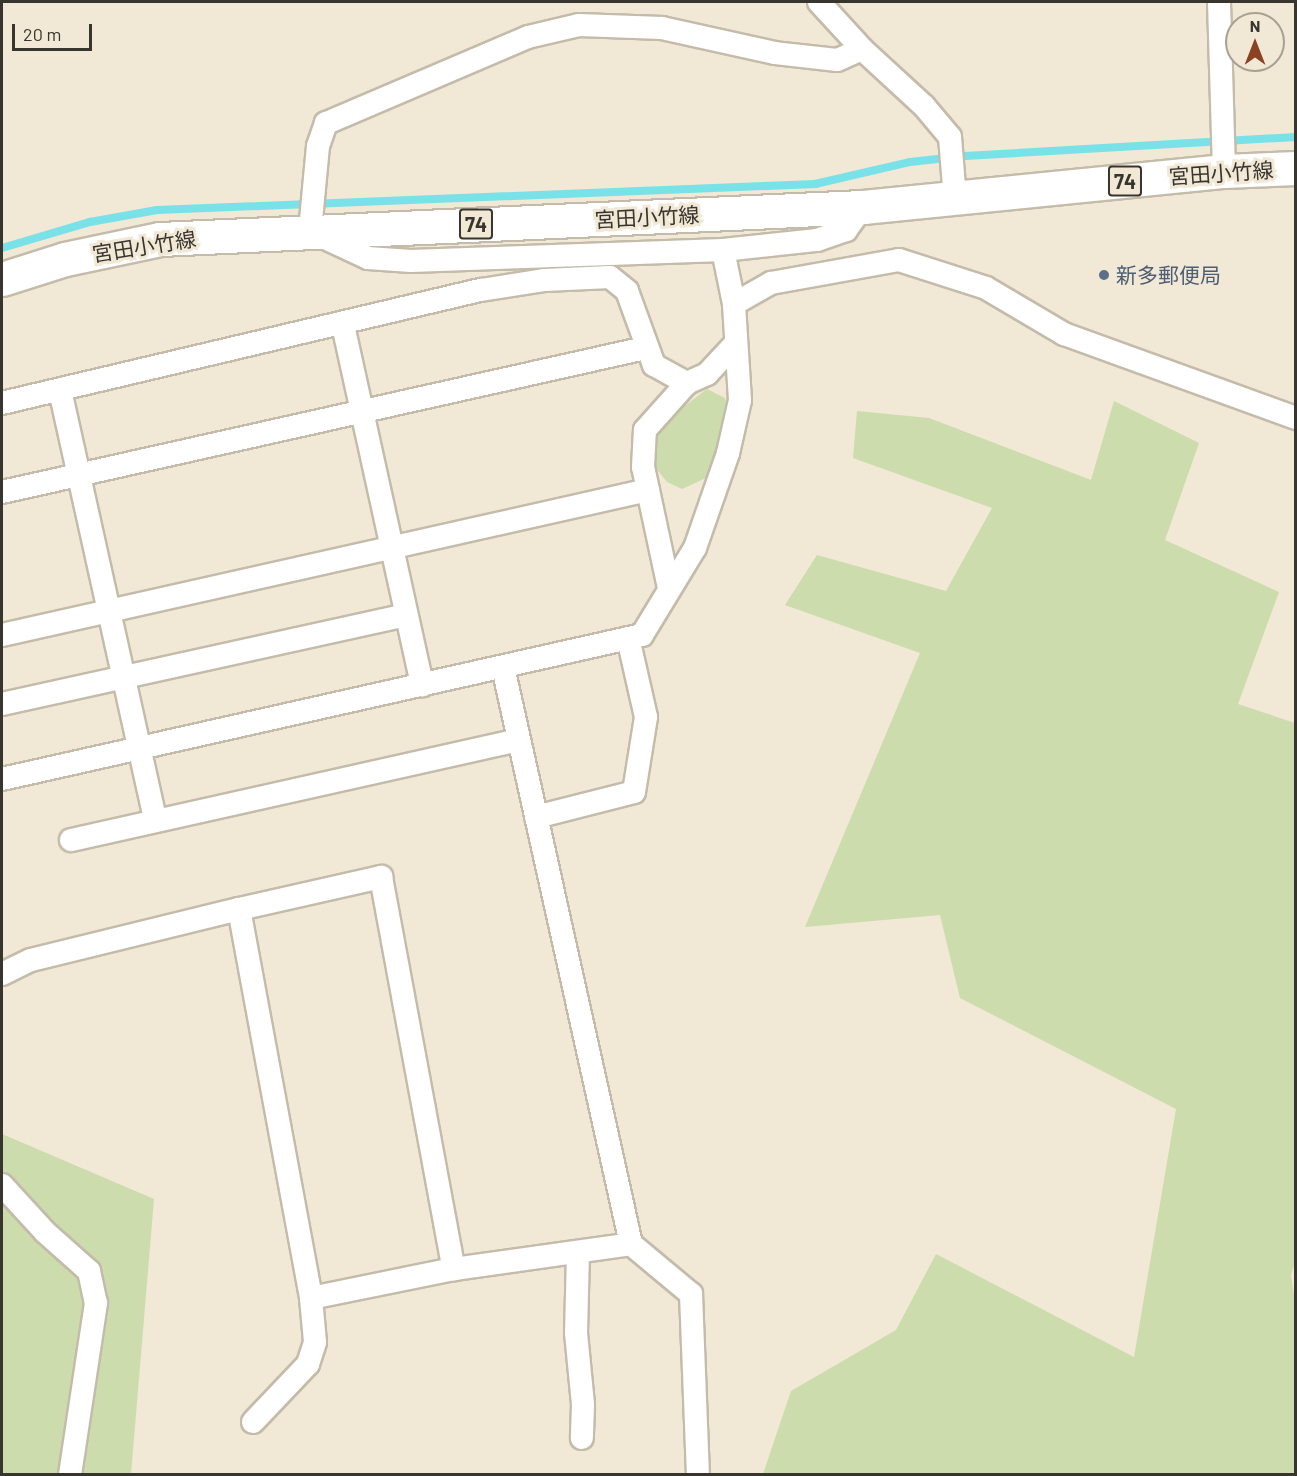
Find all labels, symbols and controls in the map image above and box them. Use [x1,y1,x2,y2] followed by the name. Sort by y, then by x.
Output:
[15,12,94,50] scale bar
[1225,12,1285,72] north arrow
[1250,16,1260,35] text: N
[23,23,61,45] text: 20 m
[1168,157,1274,189] street label: 宮田小竹線
[1107,164,1143,198] road number: 74
[594,202,700,232] street label: 宮田小竹線
[458,207,494,241] road number: 74
[90,225,198,267] street label: 宮田小竹線
[1116,262,1221,288] place label: 新多郵便局
[1097,268,1111,282] marker: 新多郵便局

